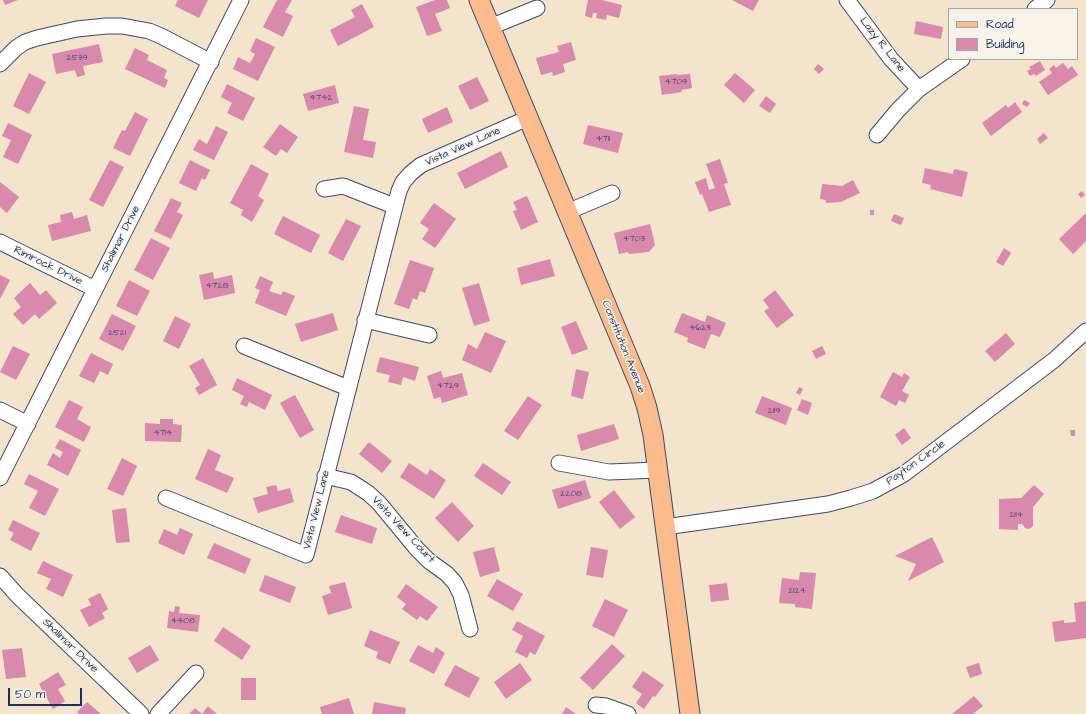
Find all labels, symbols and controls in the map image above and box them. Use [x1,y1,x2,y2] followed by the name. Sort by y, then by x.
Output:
[948,8,1078,60] legend
[856,15,908,75] street label: Lazy R Lane
[986,16,1014,33] text: Road
[986,36,1024,53] text: Building
[66,53,88,63] house number: 2539
[665,77,687,87] house number: 4709
[310,93,332,103] house number: 4742
[423,124,503,170] street label: Vista View Lane
[596,134,610,144] house number: 4711
[99,204,143,274] street label: Shalimar Drive
[623,234,645,244] house number: 4703
[11,244,85,288] street label: Rimrock Drive
[206,281,228,291] house number: 4728
[598,299,648,395] street label: Constitution Avenue
[689,323,711,333] house number: 4623
[108,328,126,338] house number: 2521
[437,381,459,391] house number: 4729
[768,406,780,416] house number: 2119
[154,428,172,438] house number: 4714
[884,438,948,488] street label: Payton Circle
[301,469,333,551] street label: Vista View Lane
[560,489,582,499] house number: 2208
[369,494,437,566] street label: Vista View Court
[1009,510,1023,520] house number: 2114
[788,586,806,596] house number: 2124
[39,616,101,676] street label: Shalimar Drive
[171,616,195,626] house number: 4408
[10,680,84,706] scale bar
[15,686,45,703] text: 50 m

